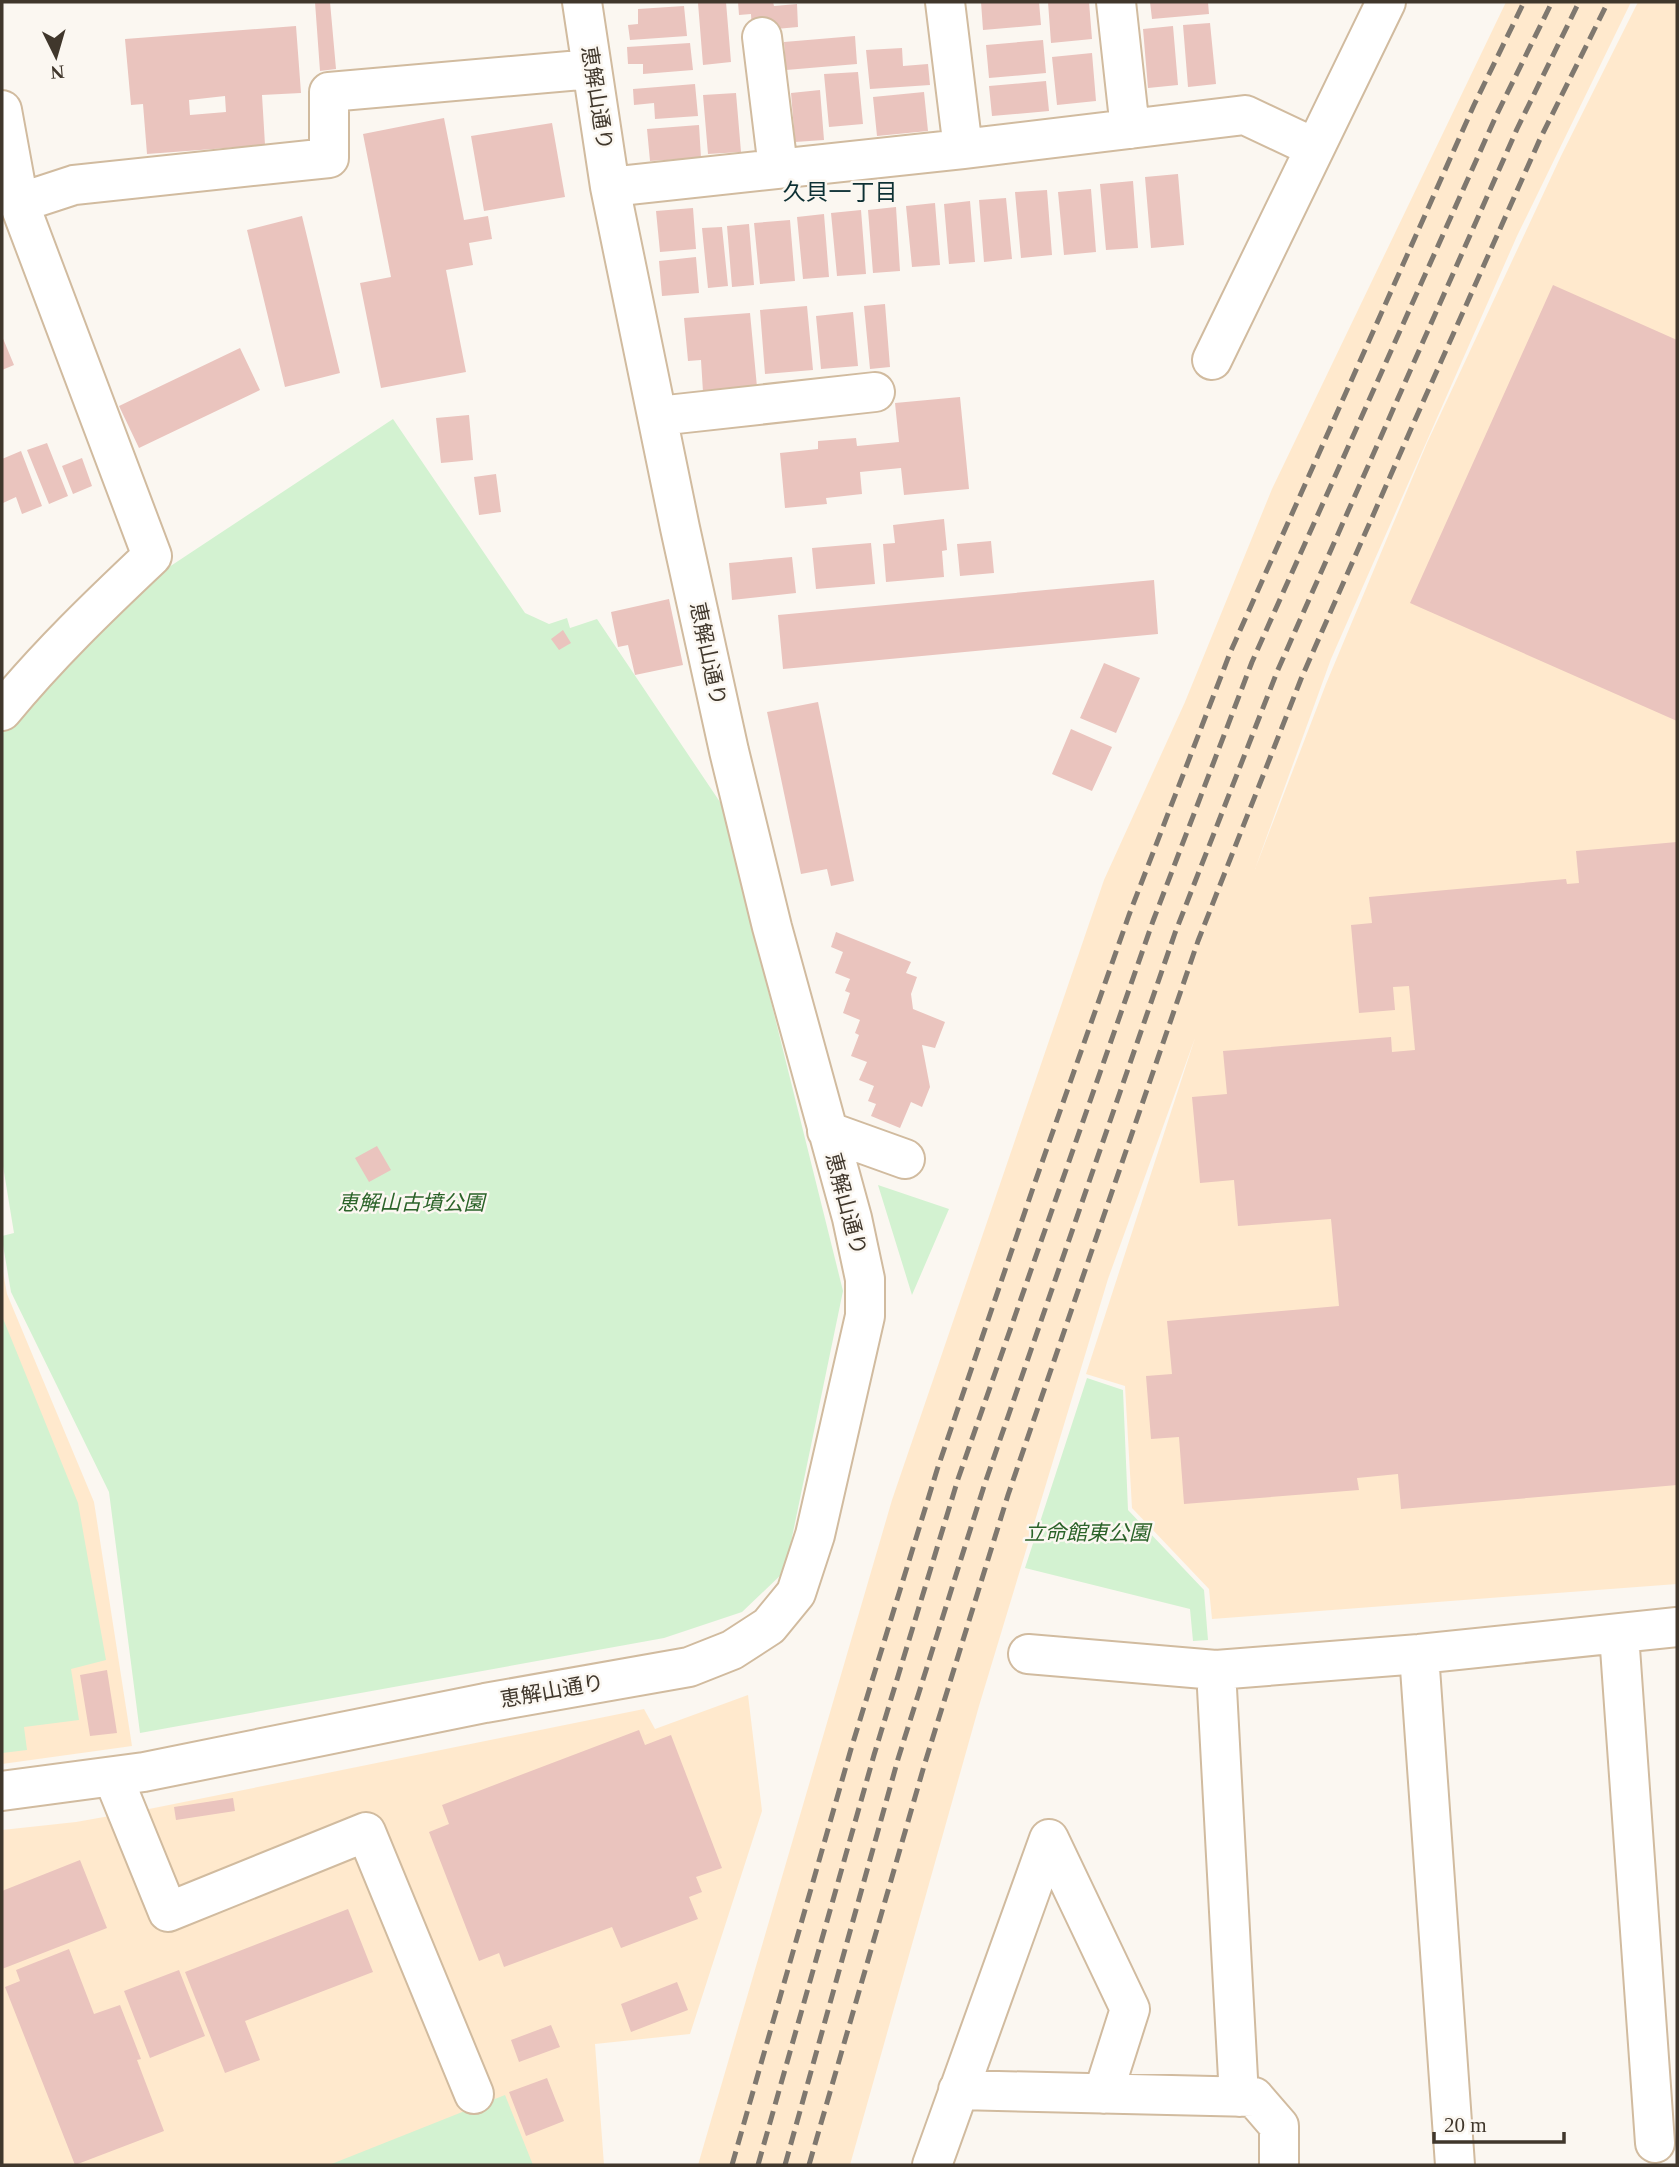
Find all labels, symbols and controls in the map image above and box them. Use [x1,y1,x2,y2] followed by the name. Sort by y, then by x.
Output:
[21,21,91,91] north arrow
[577,44,617,152] street label: 恵解山通り
[49,61,65,84] text: N
[783,180,898,205] district label: 久貝一丁目
[685,600,731,708] street label: 恵解山通り
[821,1150,871,1258] street label: 恵解山通り
[338,1191,487,1215] park label: 恵解山古墳公園
[1024,1521,1153,1545] park label: 立命館東公園
[498,1670,606,1712] street label: 恵解山通り
[1434,2100,1564,2144] scale bar
[1444,2113,1487,2137] text: 20 m

